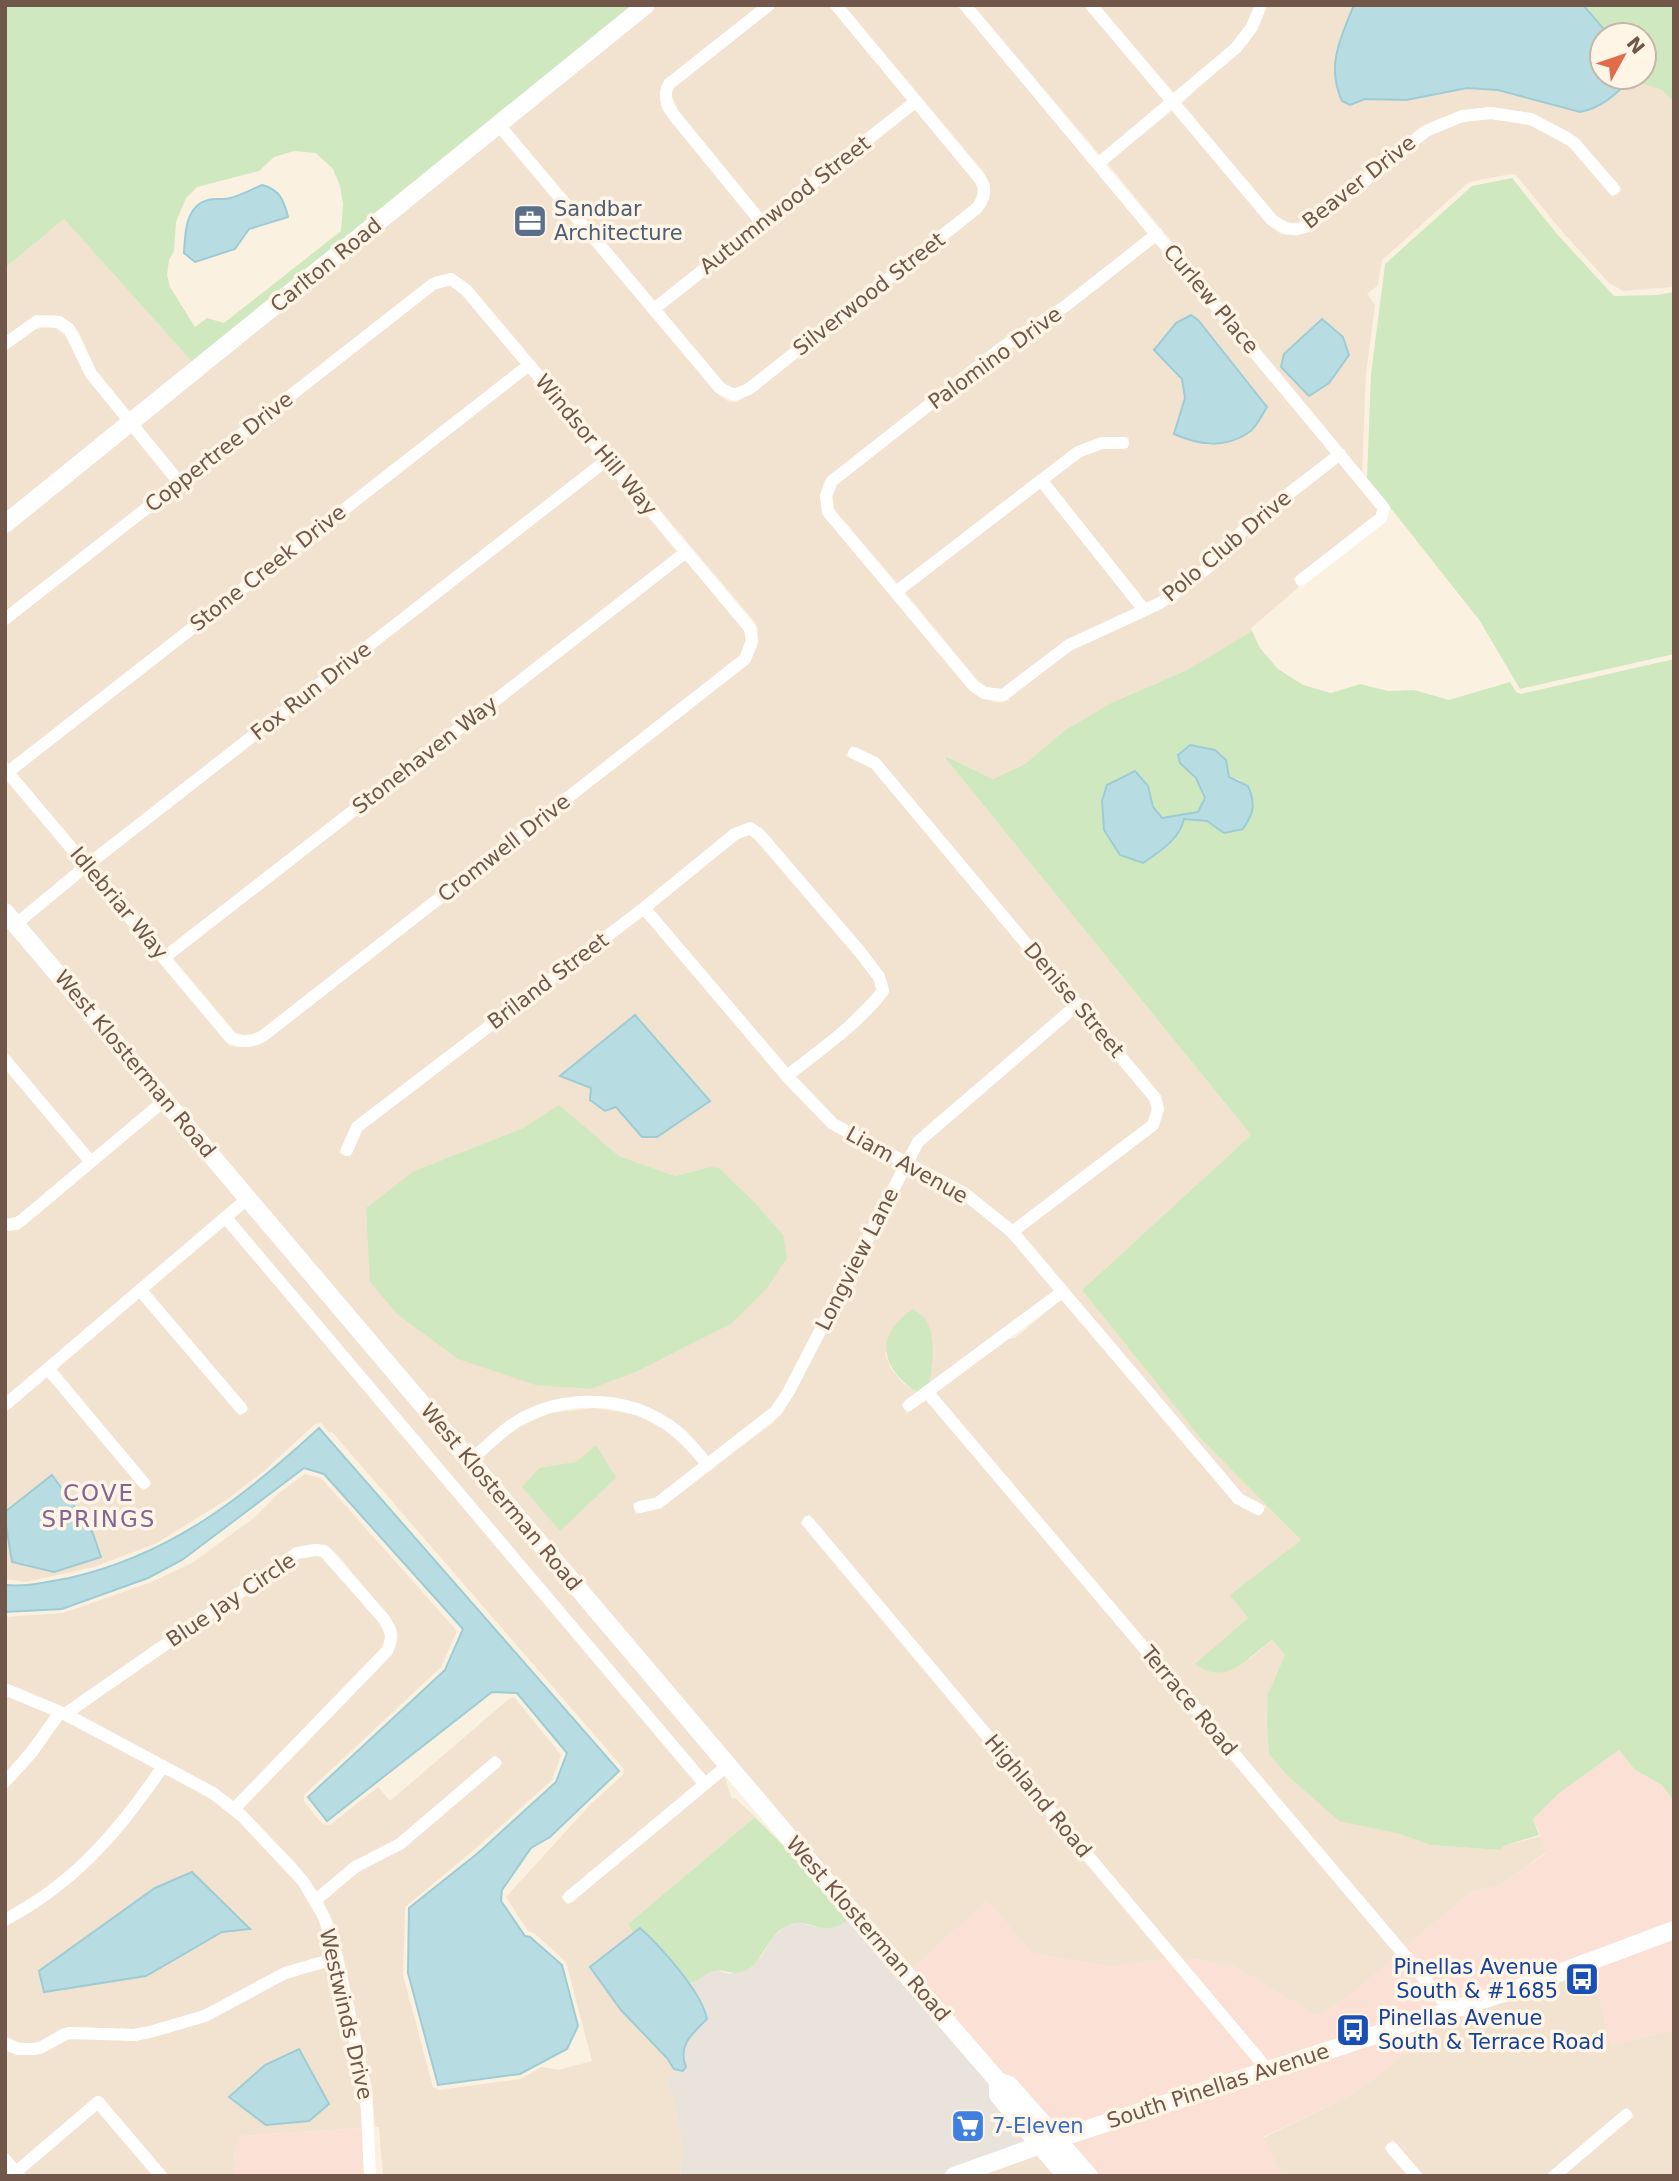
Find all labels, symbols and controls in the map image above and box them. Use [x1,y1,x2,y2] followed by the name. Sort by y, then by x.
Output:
[1588,21,1658,91] north arrow
[1622,32,1650,58] text: N
[1298,130,1420,234] street label: Beaver Drive
[695,131,875,279] street label: Autumnwood Street
[554,197,683,245] place label: Sandbar Architecture
[511,202,549,240] office icon: Sandbar Architecture
[266,213,386,317] street label: Carlton Road
[788,227,950,361] street label: Silverwood Street
[1158,240,1264,358] street label: Curlew Place
[924,302,1066,414] street label: Palomino Drive
[530,370,662,520] street label: Windsor Hill Way
[140,387,298,517] street label: Coppertree Drive
[1158,485,1296,607] street label: Polo Club Drive
[185,500,351,636] street label: Stone Creek Drive
[246,637,376,745] street label: Fox Run Drive
[348,691,502,819] street label: Stonehaven Way
[433,789,575,907] street label: Cromwell Drive
[65,842,173,964] street label: Idlebriar Way
[483,928,613,1034] street label: Briland Street
[1019,938,1129,1062] street label: Denise Street
[50,965,220,1163] street label: West Klosterman Road
[842,1122,972,1208] street label: Liam Avenue
[811,1184,903,1334] street label: Longview Lane
[416,1398,586,1596] street label: West Klosterman Road
[42,1480,156,1532] district label: COVE SPRINGS
[162,1548,300,1652] street label: Blue Jay Circle
[1136,1641,1242,1761] street label: Terrace Road
[980,1730,1096,1862] street label: Highland Road
[781,1832,955,2026] street label: West Klosterman Road
[315,1926,377,2102] street label: Westwinds Drive
[1394,1955,1558,2003] place label: Pinellas Avenue South & #1685
[1563,1960,1601,1998] bus stop icon: Pinellas Avenue South & #1685
[1378,2006,1605,2054] place label: Pinellas Avenue South & Terrace Road
[1334,2011,1372,2049] bus stop icon: Pinellas Avenue South & Terrace Road
[1104,2039,1332,2133] street label: South Pinellas Avenue
[949,2107,987,2145] supermarket icon: 7-Eleven
[992,2114,1084,2138] place label: 7-Eleven

